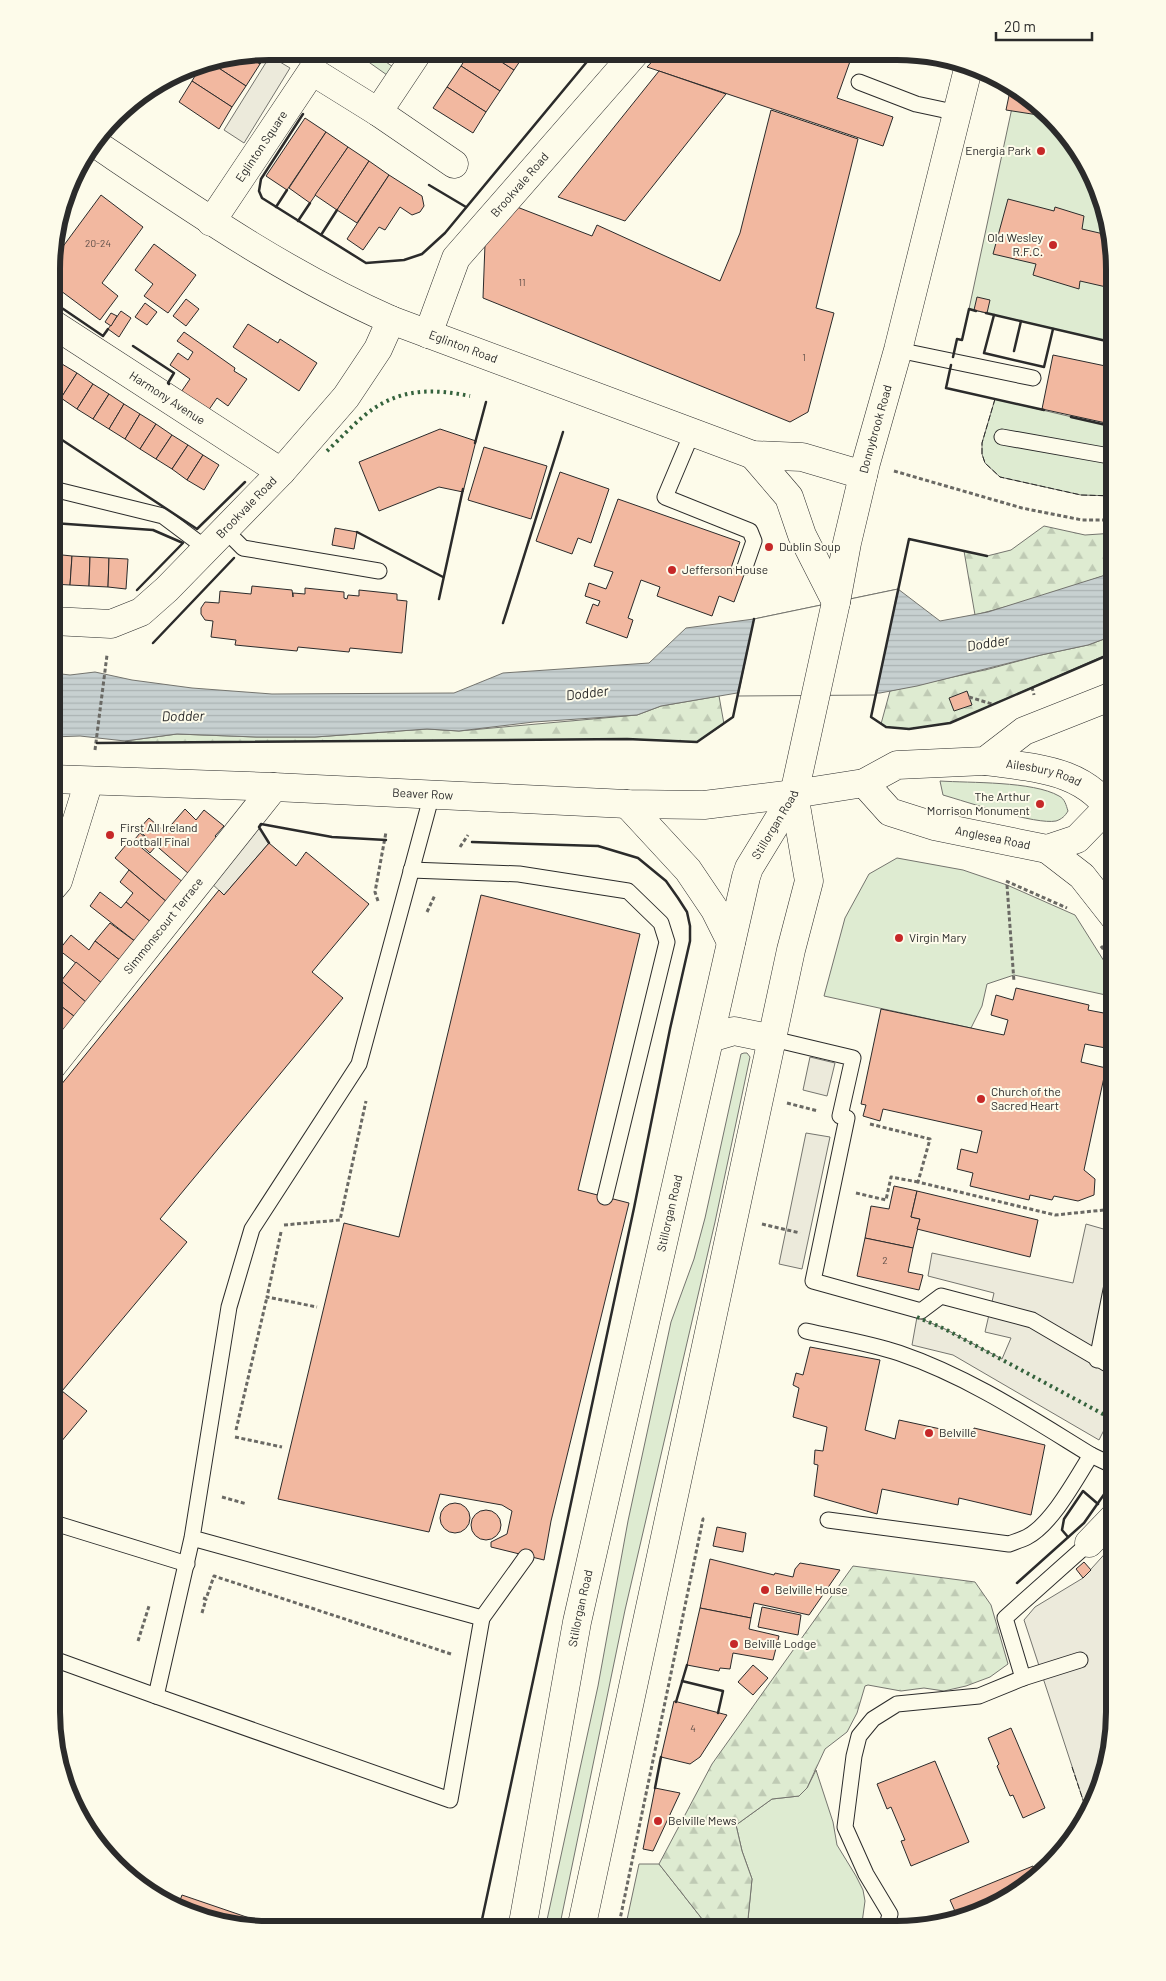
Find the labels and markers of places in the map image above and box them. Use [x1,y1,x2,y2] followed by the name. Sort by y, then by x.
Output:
[965,143,1031,157] place label: Energia Park
[1035,145,1047,157] marker: Energia Park
[987,230,1043,258] place label: Old Wesley R.F.C.
[1047,239,1059,251] marker: Old Wesley R.F.C.
[779,539,841,553] place label: Dublin Soup
[763,541,775,553] marker: Dublin Soup
[682,562,768,576] place label: Jefferson House
[666,564,678,576] marker: Jefferson House
[927,789,1031,817] place label: The Arthur Morrison Monument
[1034,798,1046,810] marker: The Arthur Morrison Monument
[120,820,198,848] place label: First All Ireland Football Final
[104,829,116,841] marker: First All Ireland Football Final
[909,930,967,944] place label: Virgin Mary
[893,932,905,944] marker: Virgin Mary
[991,1084,1061,1112] place label: Church of the Sacred Heart
[975,1093,987,1105] marker: Church of the Sacred Heart
[939,1425,976,1439] place label: Belville
[923,1427,935,1439] marker: Belville
[775,1582,848,1596] place label: Belville House
[759,1584,771,1596] marker: Belville House
[744,1636,816,1650] place label: Belville Lodge
[728,1638,740,1650] marker: Belville Lodge
[668,1813,737,1827] place label: Belville Mews
[652,1815,664,1827] marker: Belville Mews

